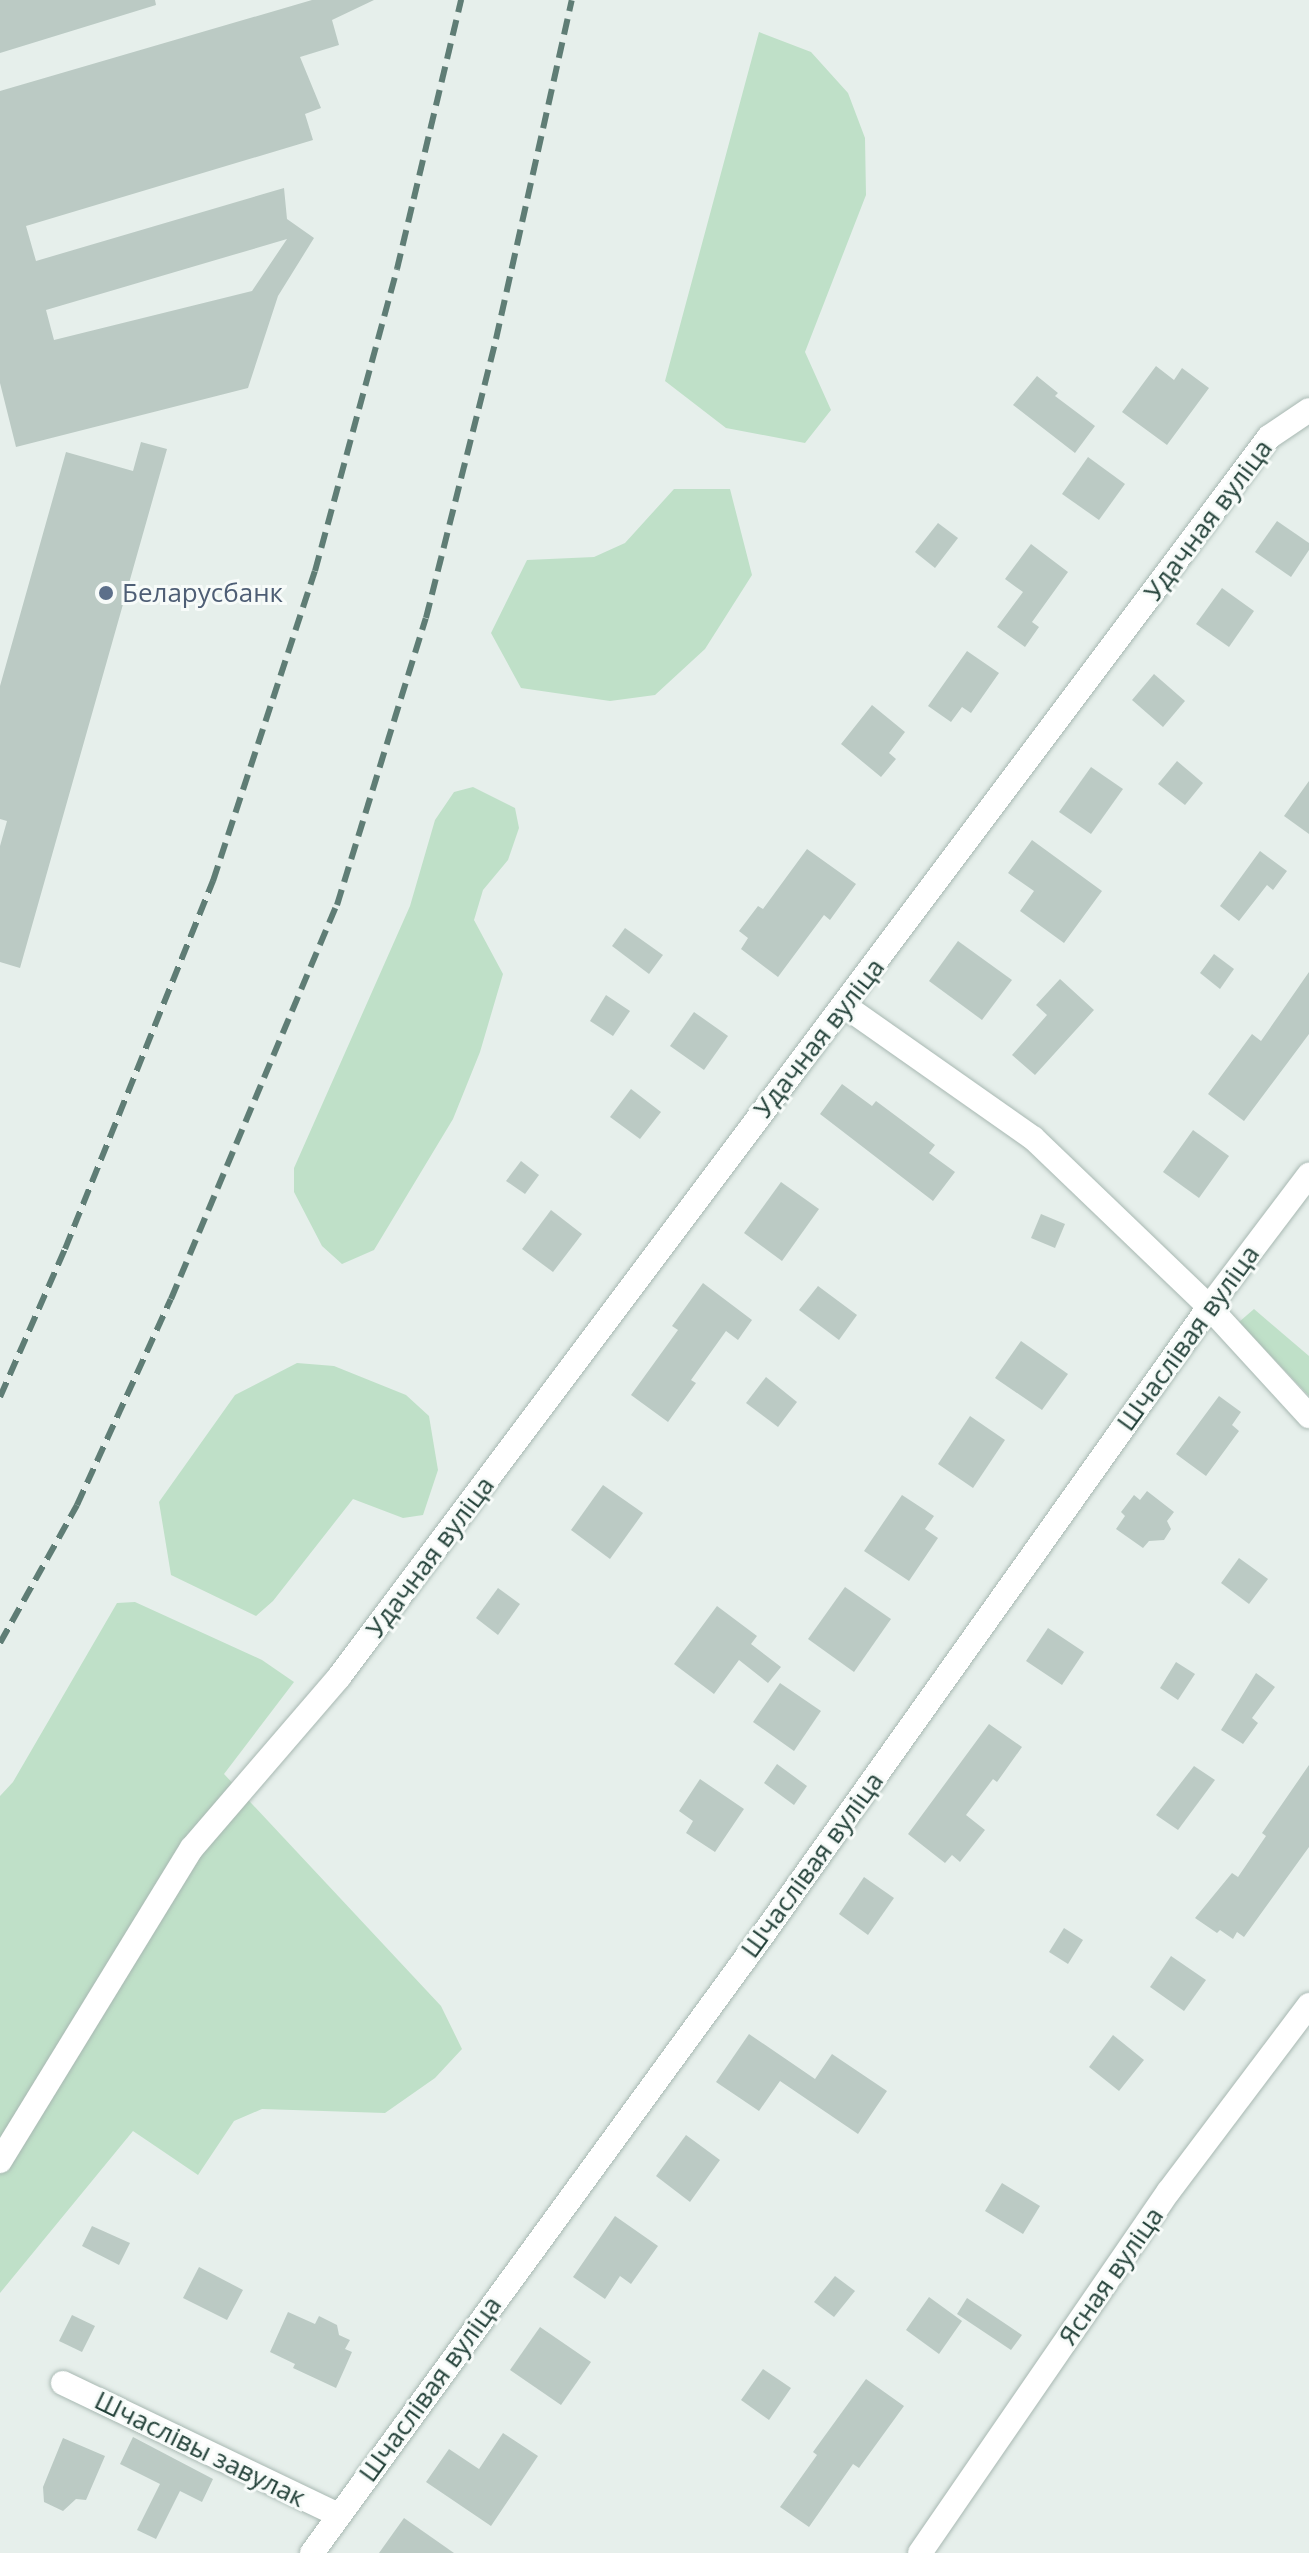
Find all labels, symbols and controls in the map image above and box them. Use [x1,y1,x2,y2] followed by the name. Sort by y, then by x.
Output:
[1137,433,1279,607] street label: Удачная вуліца
[122,577,283,609] place label: Беларусбанк
[97,584,115,602] marker: Беларусбанк
[747,952,891,1124] street label: Удачная вуліца
[1110,1239,1266,1437] street label: Шчаслівая вуліца
[359,1470,501,1644] street label: Удачная вуліца
[734,1766,890,1964] street label: Шчаслівая вуліца
[1052,2201,1170,2351] street label: Ясная вуліца
[352,2290,508,2488] street label: Шчаслівая вуліца
[90,2384,310,2514] street label: Шчаслівы завулак

